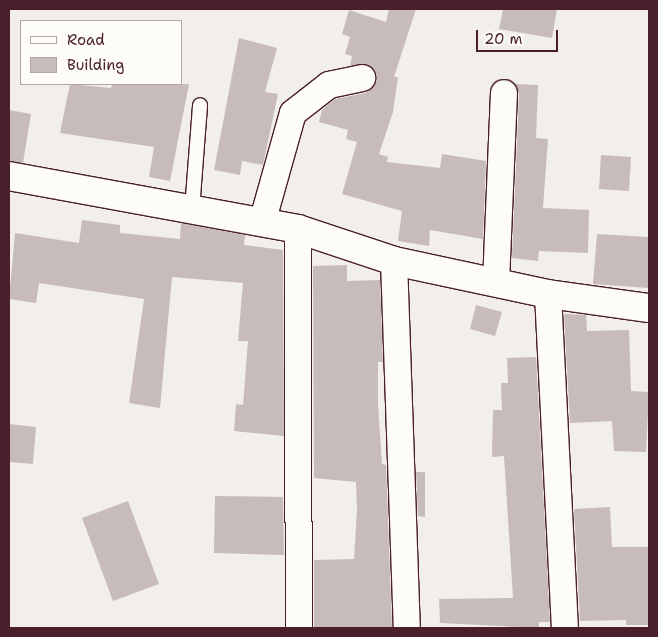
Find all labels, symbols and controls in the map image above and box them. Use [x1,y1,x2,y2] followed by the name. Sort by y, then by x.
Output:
[20,20,182,85] legend
[478,20,560,52] scale bar
[484,29,523,49] text: 20 m
[67,30,105,50] text: Road
[67,55,124,75] text: Building

